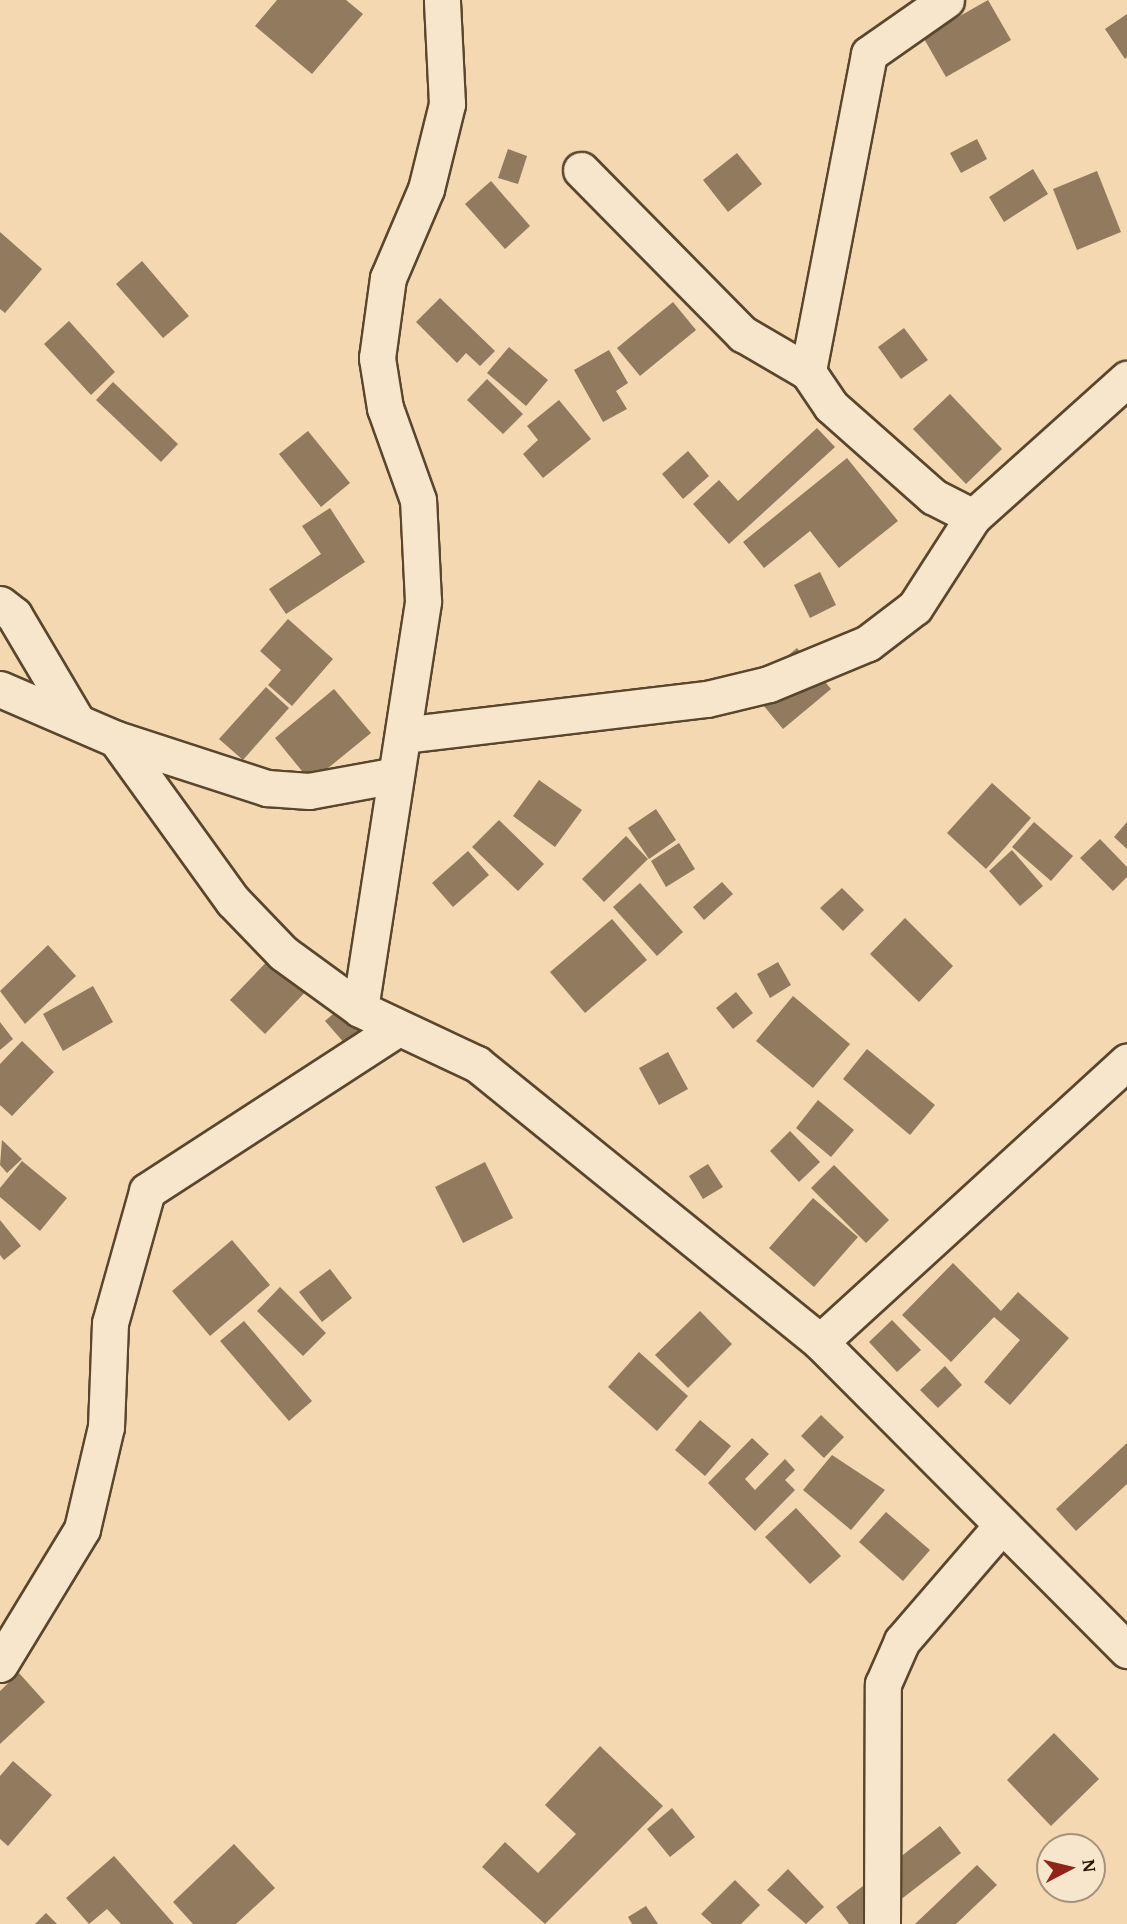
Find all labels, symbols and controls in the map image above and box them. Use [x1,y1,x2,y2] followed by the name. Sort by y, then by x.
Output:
[1036,1833,1106,1903] north arrow
[1075,1858,1105,1874] text: N

